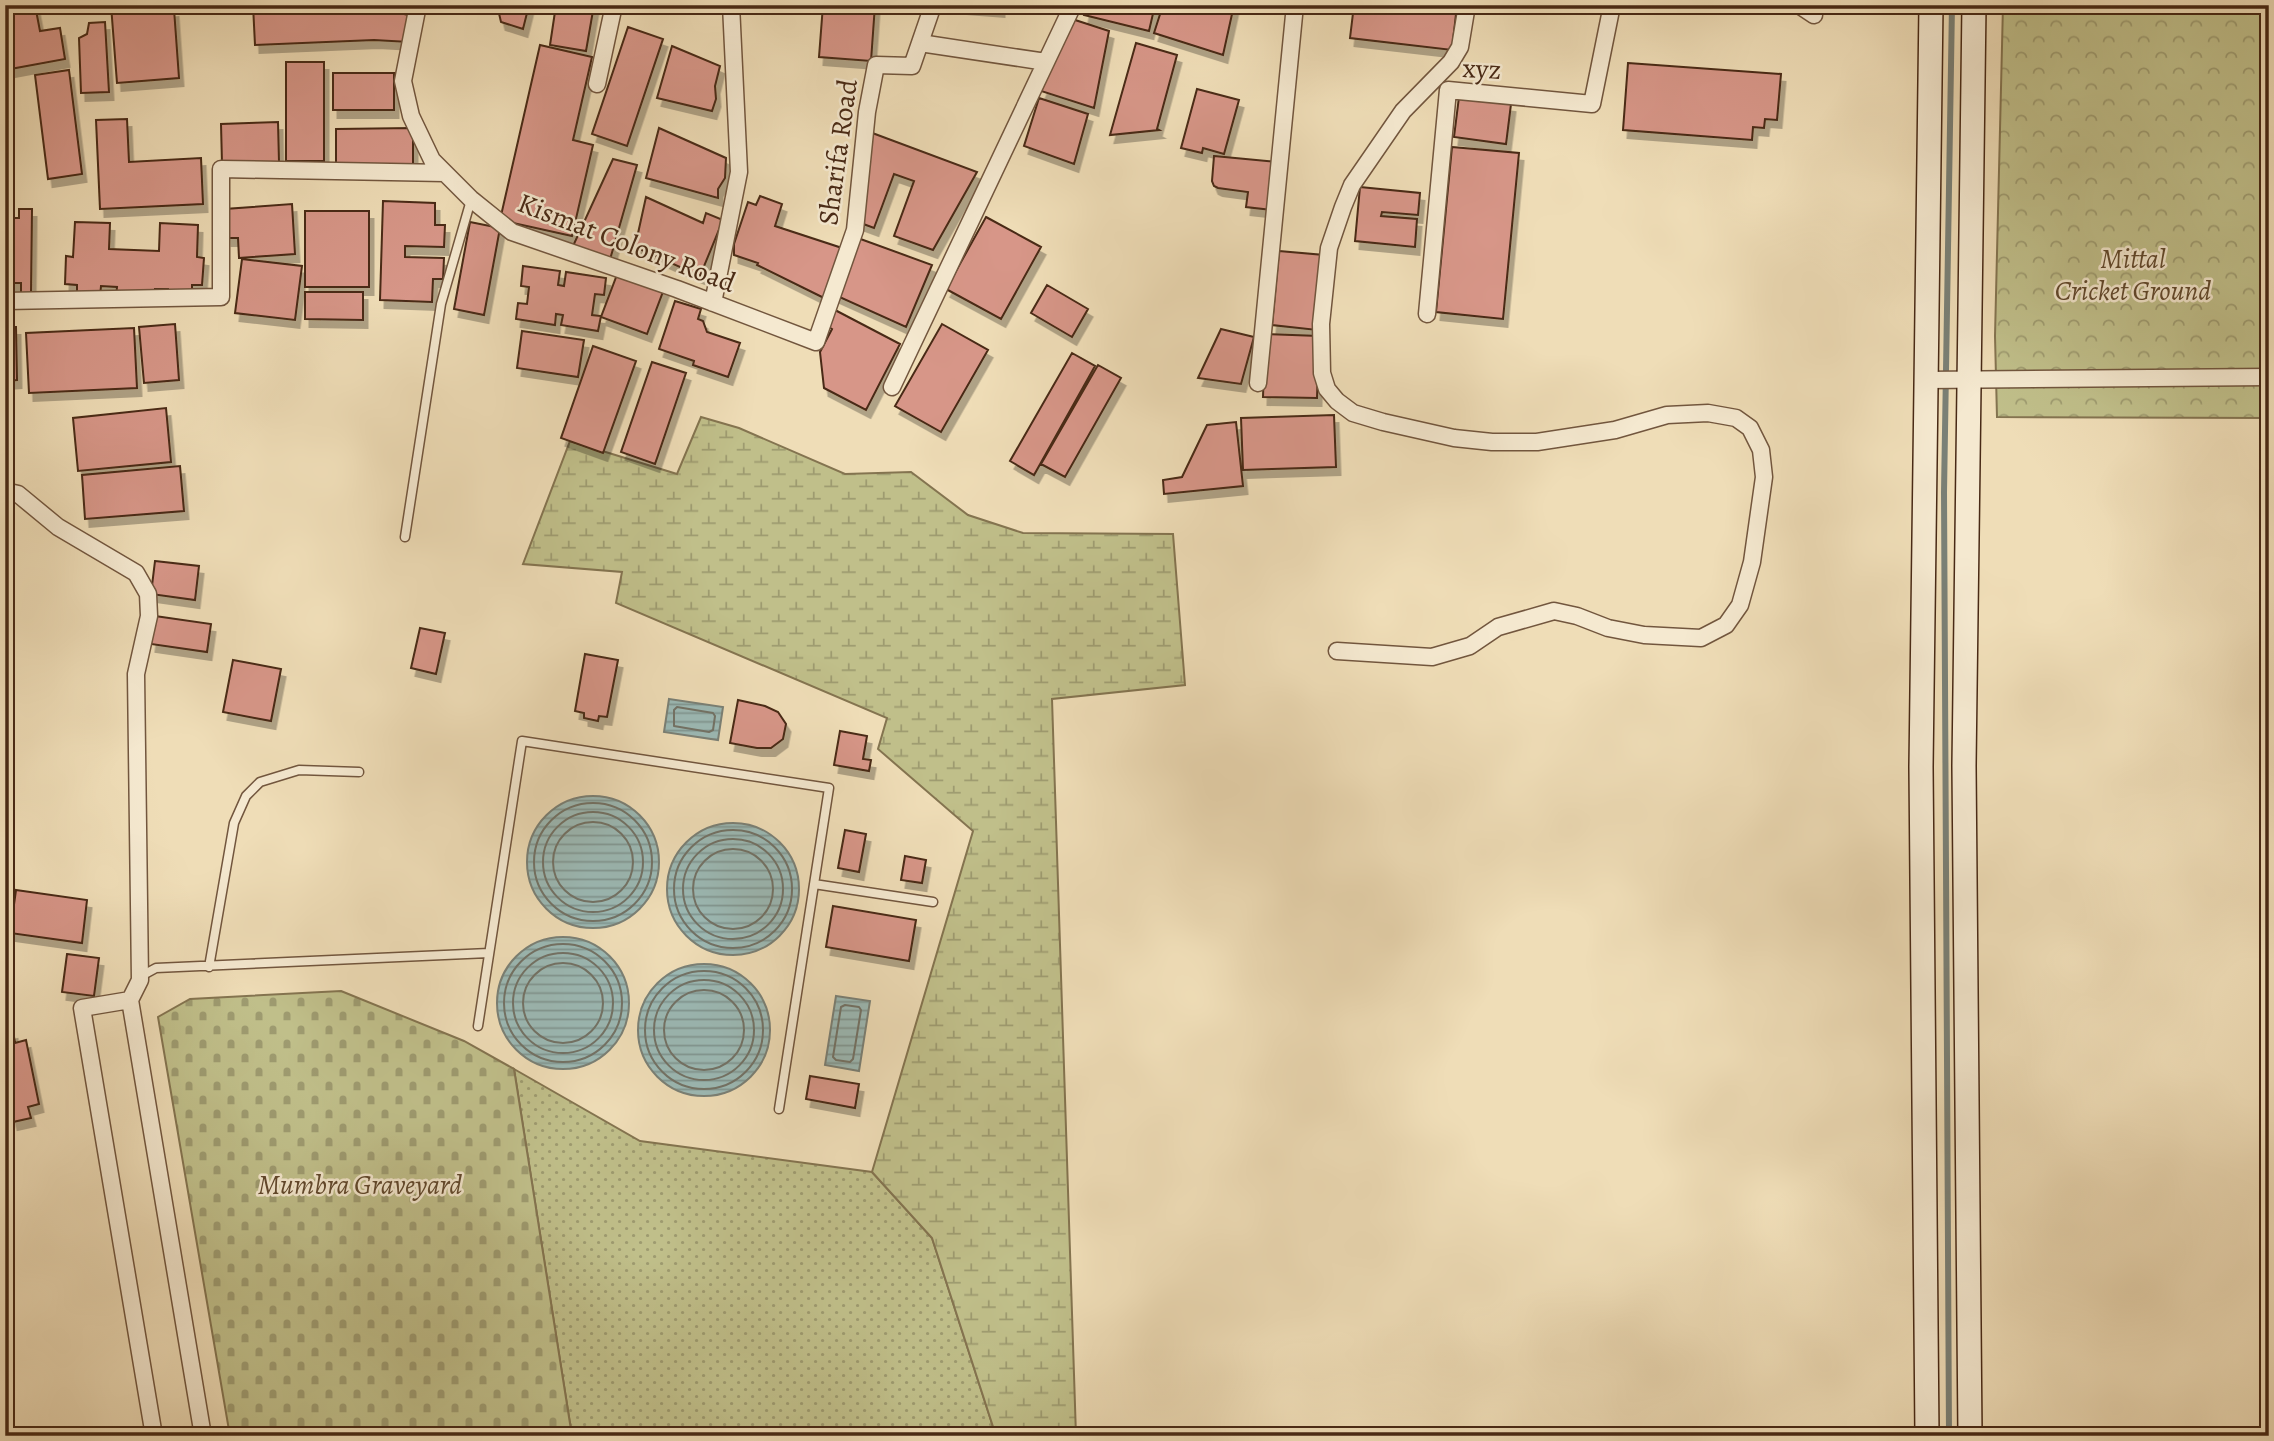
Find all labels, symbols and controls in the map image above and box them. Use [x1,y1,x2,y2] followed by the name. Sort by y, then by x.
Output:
[1462,49,1502,89] street label: xyz
[809,76,867,228] street label: Sharifa Road
[512,184,742,302] street label: Kismat Colony Road
[2055,240,2211,310] park label: Mittal Cricket Ground
[258,1166,462,1204] park label: Mumbra Graveyard

